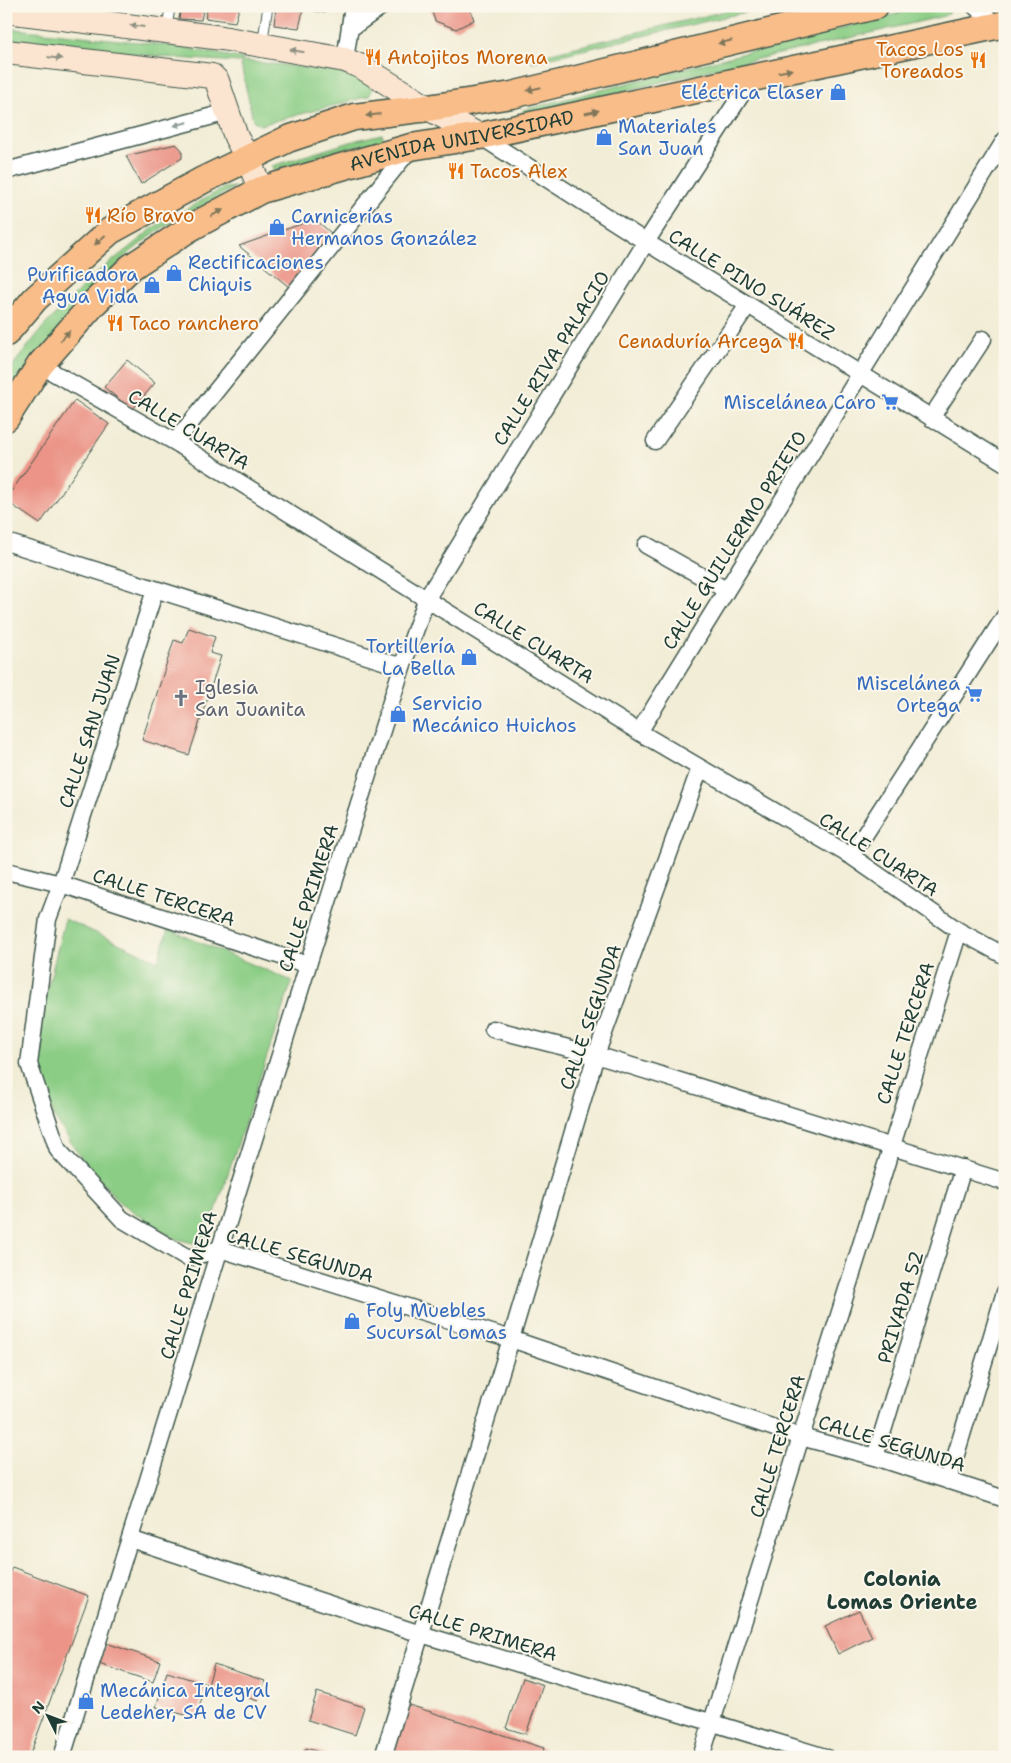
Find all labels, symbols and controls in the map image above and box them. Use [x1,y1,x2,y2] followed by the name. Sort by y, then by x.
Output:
[129,22,145,30] one-way arrow
[876,37,964,84] place label: Tacos Los Toreados
[718,38,733,46] one-way arrow
[387,45,548,70] place label: Antojitos Morena
[289,47,305,55] one-way arrow
[363,47,383,67] restaurant icon: Antojitos Morena
[968,50,988,70] restaurant icon: Tacos Los Toreados
[47,54,63,62] one-way arrow
[778,67,793,75] one-way arrow
[681,80,824,105] place label: Eléctrica Elaser
[828,82,848,102] shop icon: Eléctrica Elaser
[526,85,541,93] one-way arrow
[346,104,576,177] street label: AVENIDA UNIVERSIDAD
[584,108,600,116] one-way arrow
[365,111,381,119] one-way arrow
[618,114,717,161] place label: Materiales San Juan
[173,121,188,129] one-way arrow
[594,127,614,147] shop icon: Materiales San Juan
[470,159,568,184] place label: Tacos Alex
[446,161,466,181] restaurant icon: Tacos Alex
[107,203,195,228] place label: Río Bravo
[291,204,478,251] place label: Carnicerías Hermanos González
[83,205,103,225] restaurant icon: Río Bravo
[210,209,225,217] one-way arrow
[267,217,287,237] shop icon: Carnicerías Hermanos González
[664,222,840,346] street label: CALLE PINO SUÁREZ
[95,234,107,246] one-way arrow
[188,250,324,297] place label: Rectificaciones Chiquis
[27,262,138,309] place label: Purificadora Agua Vida
[164,263,184,283] shop icon: Rectificaciones Chiquis
[487,266,615,450] street label: CALLE RIVA PALACIO
[142,275,162,295] shop icon: Purificadora Agua Vida
[129,311,259,336] place label: Taco ranchero
[105,313,125,333] restaurant icon: Taco ranchero
[618,329,782,354] place label: Cenaduría Arcega
[59,331,71,343] one-way arrow
[786,331,806,351] restaurant icon: Cenaduría Arcega
[123,383,254,476] street label: CALLE CUARTA
[724,390,876,415] place label: Miscelánea Caro
[880,392,900,412] supermarket icon: Miscelánea Caro
[657,426,812,654] street label: CALLE GUILLERMO PRIETO
[469,595,599,690] street label: CALLE CUARTA
[366,634,455,681] place label: Tortillería La Bella
[459,647,479,667] shop icon: Tortillería La Bella
[53,651,126,811] street label: CALLE SAN JUAN
[856,671,960,718] place label: Miscelánea Ortega
[195,675,306,722] place label: Iglesia San Juanita
[964,684,984,704] supermarket icon: Miscelánea Ortega
[171,688,191,708] church icon: Iglesia San Juanita
[412,691,577,738] place label: Servicio Mecánico Huichos
[388,704,408,724] shop icon: Servicio Mecánico Huichos
[814,807,943,902] street label: CALLE CUARTA
[273,821,344,975] street label: CALLE PRIMERA
[89,863,238,932] street label: CALLE TERCERA
[554,941,627,1093] street label: CALLE SEGUNDA
[871,959,940,1108] street label: CALLE TERCERA
[154,1208,223,1363] street label: CALLE PRIMERA
[223,1222,377,1289] street label: CALLE SEGUNDA
[871,1248,929,1367] street label: PRIVADA 52
[366,1298,507,1345] place label: Foly Muebles Sucursal Lomas
[342,1311,362,1331] shop icon: Foly Muebles Sucursal Lomas
[744,1371,811,1521] street label: CALLE TERCERA
[815,1409,969,1478] street label: CALLE SEGUNDA
[827,1566,977,1615] district label: Colonia Lomas Oriente
[405,1598,560,1667] street label: CALLE PRIMERA
[100,1678,270,1725] place label: Mecánica Integral Ledeher, SA de CV
[22,1690,72,1740] north arrow
[76,1691,96,1711] shop icon: Mecánica Integral Ledeher, SA de CV
[28,1697,49,1717] text: N

